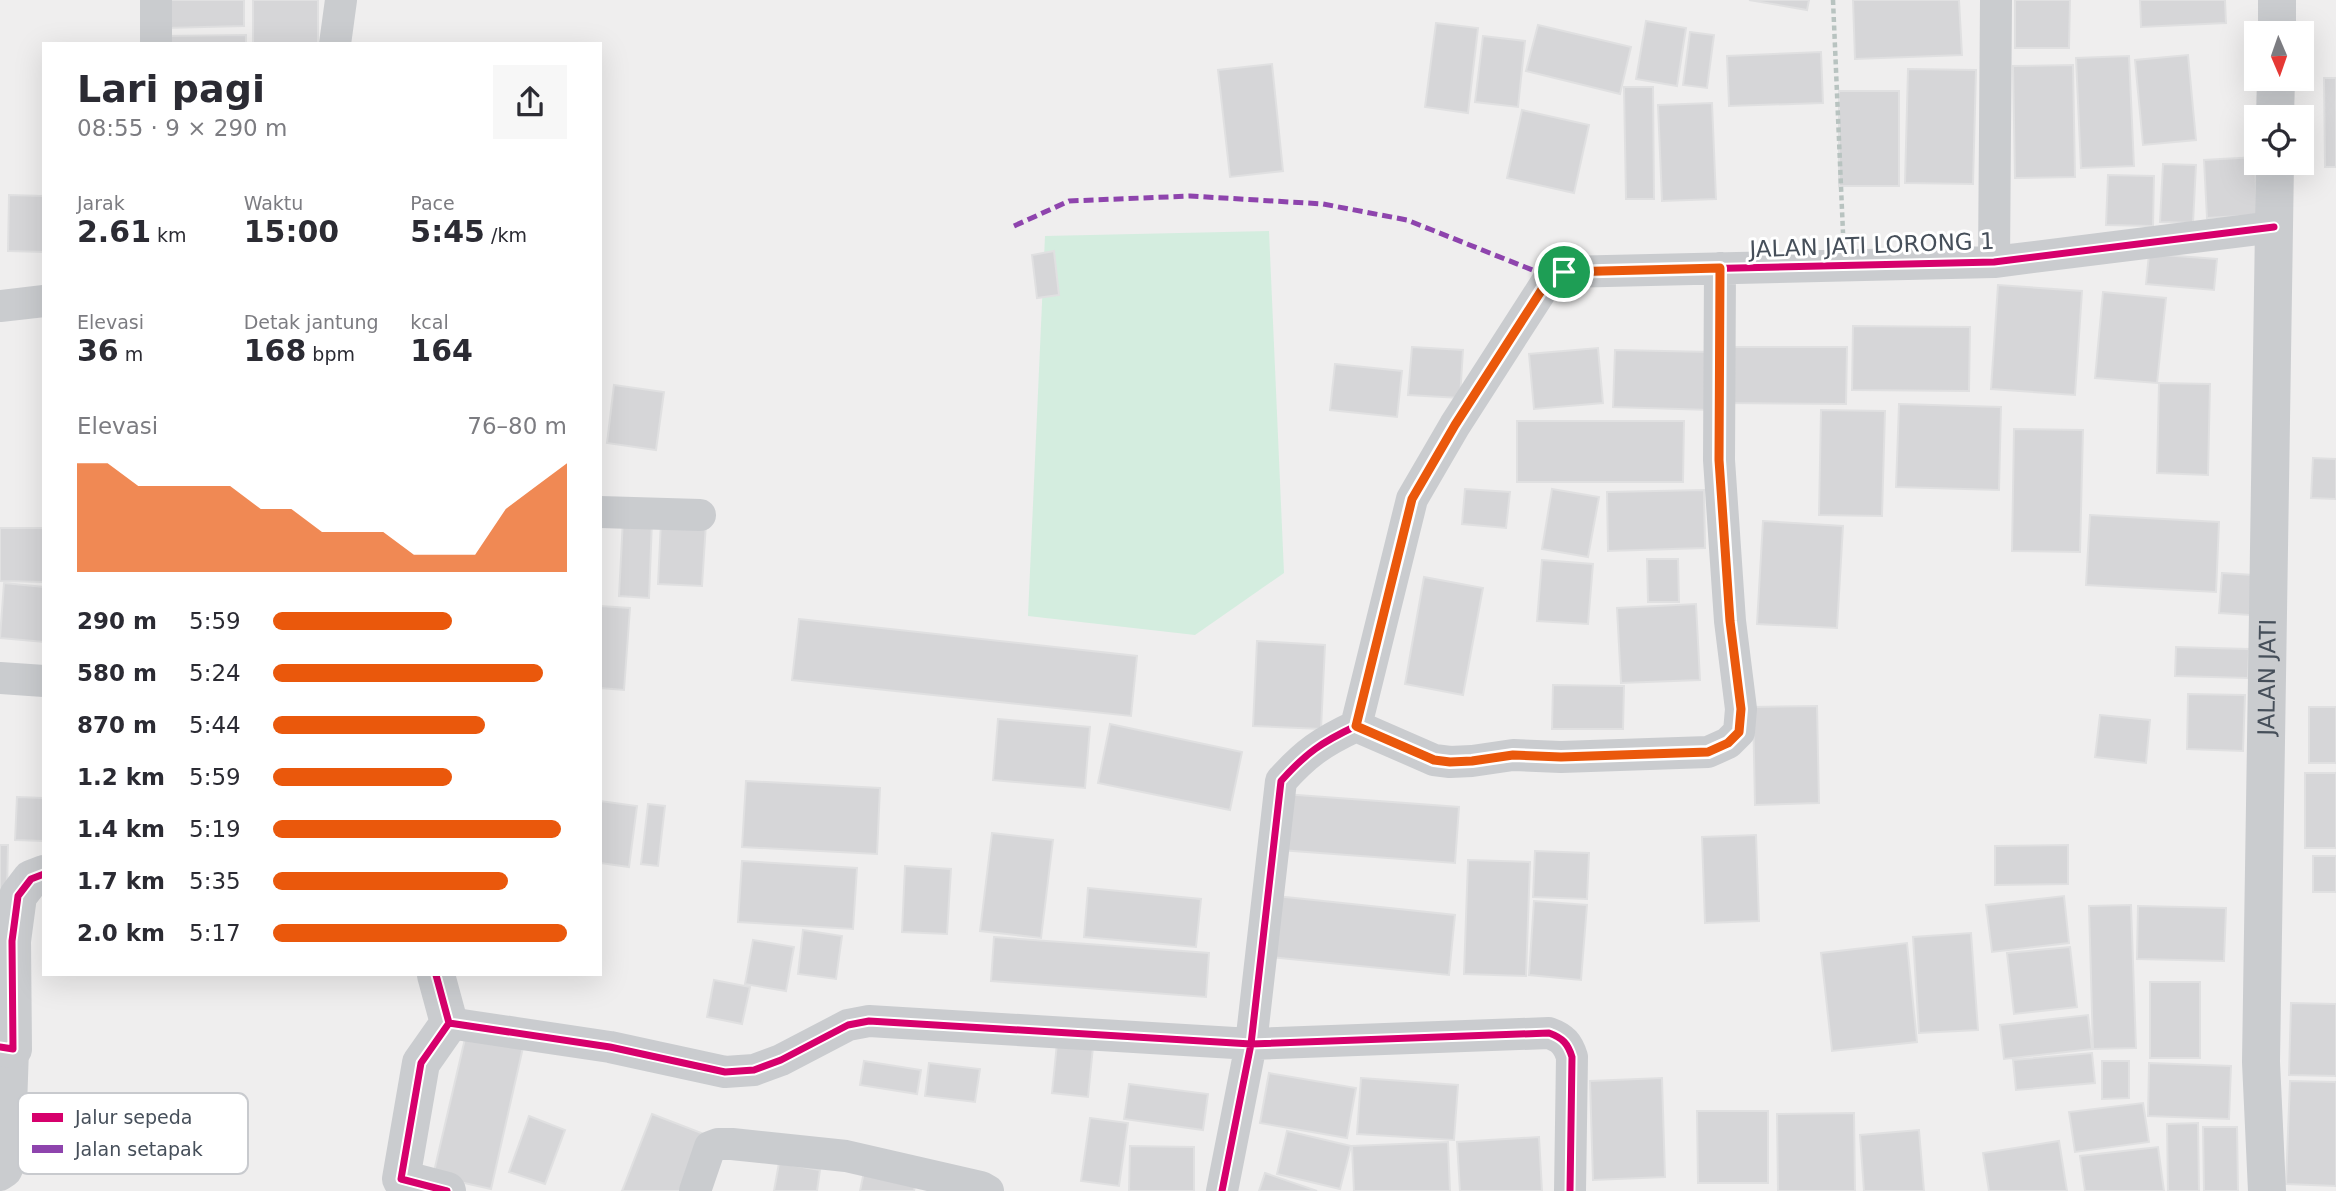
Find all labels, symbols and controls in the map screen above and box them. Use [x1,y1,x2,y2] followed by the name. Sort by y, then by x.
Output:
[2244,21,2314,91] north arrow
[2244,21,2314,175] map controls
[493,65,567,139] button: share
[77,67,265,111] text: Lari pagi
[2244,105,2314,175] button: locate
[77,115,287,141] text: 08:55 · 9 × 290 m
[77,192,125,214] text: Jarak
[244,192,303,214] text: Waktu
[410,192,455,214] text: Pace
[77,214,151,249] text: 2.61
[244,214,339,249] text: 15:00
[410,214,485,249] text: 5:45
[151,224,187,246] text: km
[485,224,527,246] text: /km
[1747,228,1995,262] street label: JALAN JATI LORONG 1
[1534,242,1594,302] pin
[1545,253,1583,291] icon: arrive
[77,311,144,333] text: Elevasi
[244,311,379,333] text: Detak jantung
[410,311,449,333] text: kcal
[77,333,119,368] text: 36
[244,333,306,368] text: 168
[410,333,473,368] text: 164
[119,343,143,365] text: m
[306,343,355,365] text: bpm
[77,413,158,439] text: Elevasi
[467,413,567,439] text: 76–80 m
[77,608,157,634] text: 290 m
[189,608,241,634] text: 5:59
[2253,619,2281,738] street label: JALAN JATI
[77,660,157,686] text: 580 m
[189,660,241,686] text: 5:24
[77,712,157,738] text: 870 m
[189,712,241,738] text: 5:44
[77,764,165,790] text: 1.2 km
[189,764,241,790] text: 5:59
[77,816,165,842] text: 1.4 km
[189,816,241,842] text: 5:19
[77,868,165,894] text: 1.7 km
[189,868,241,894] text: 5:35
[77,920,165,946] text: 2.0 km
[189,920,241,946] text: 5:17
[18,1093,248,1174] legend
[74,1106,192,1128] text: Jalur sepeda
[74,1138,203,1160] text: Jalan setapak

